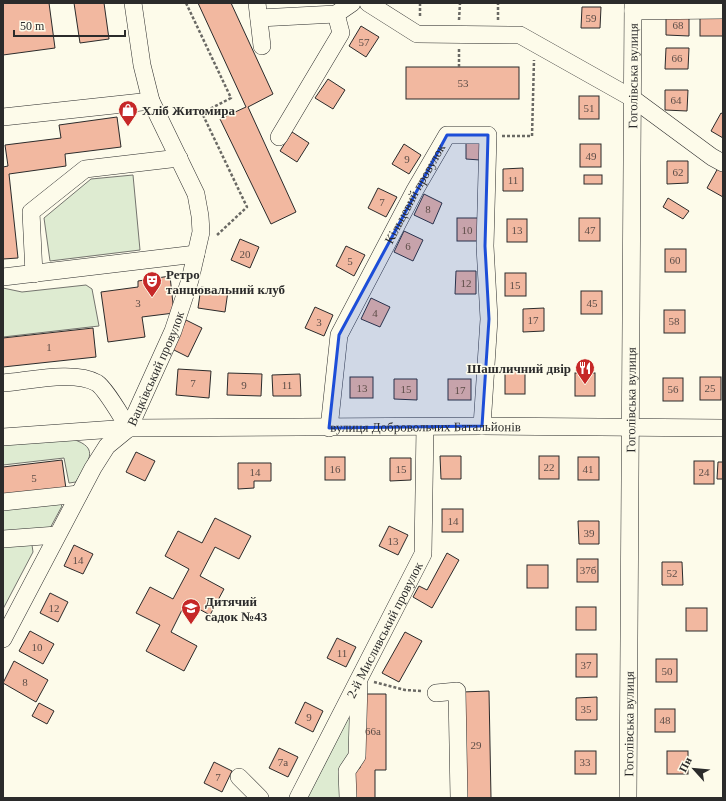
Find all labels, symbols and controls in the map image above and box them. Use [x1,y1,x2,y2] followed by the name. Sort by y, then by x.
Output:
[14,12,125,38] scale bar
[586,12,597,24] house number: 59
[20,19,45,33] text: 50 m
[673,19,684,31] house number: 68
[625,23,640,129] street label: Гоголівська вулиця
[359,36,370,48] house number: 57
[672,52,683,64] house number: 66
[458,77,469,89] house number: 53
[671,94,682,106] house number: 64
[117,99,139,127] shop icon: Хліб Житомира
[584,102,595,114] house number: 51
[142,103,235,118] place label: Хліб Житомира
[381,140,448,246] street label: Кільцевий провулок
[586,150,597,162] house number: 49
[404,153,410,165] house number: 9
[673,166,684,178] house number: 62
[508,174,518,186] house number: 11
[379,196,385,208] house number: 7
[425,203,431,215] house number: 8
[462,224,473,236] house number: 10
[512,224,523,236] house number: 13
[585,224,596,236] house number: 47
[405,240,411,252] house number: 6
[240,248,251,260] house number: 20
[670,254,681,266] house number: 60
[347,255,353,267] house number: 5
[166,267,286,297] place label: Ретро танцювальний клуб
[141,270,163,298] theatre icon: Ретро танцювальний клуб
[461,277,472,289] house number: 12
[510,279,521,291] house number: 15
[135,297,141,309] house number: 3
[587,297,598,309] house number: 45
[372,307,378,319] house number: 4
[124,308,187,428] street label: Вацківський провулок
[528,314,539,326] house number: 17
[669,315,680,327] house number: 58
[316,316,322,328] house number: 3
[46,341,52,353] house number: 1
[623,347,638,453] street label: Гоголівська вулиця
[574,357,596,385] restaurant icon: Шашличний двір
[467,361,571,376] place label: Шашличний двір
[190,377,196,389] house number: 7
[241,379,247,391] house number: 9
[282,379,292,391] house number: 11
[357,382,368,394] house number: 13
[705,382,716,394] house number: 25
[401,383,412,395] house number: 15
[668,383,679,395] house number: 56
[455,384,466,396] house number: 17
[330,418,521,434] street label: вулиця Добровольчих Батальйонів
[544,461,555,473] house number: 22
[330,463,341,475] house number: 16
[396,463,407,475] house number: 15
[583,463,594,475] house number: 41
[250,466,261,478] house number: 14
[699,466,710,478] house number: 24
[31,472,37,484] house number: 5
[448,515,459,527] house number: 14
[584,527,595,539] house number: 39
[388,535,399,547] house number: 13
[73,554,84,566] house number: 14
[343,559,426,700] street label: 2-й Мисливський провулок
[580,564,597,576] house number: 37б
[667,567,678,579] house number: 52
[205,594,268,624] place label: Дитячий садок №43
[180,597,202,625] school or university icon: Дитячий садок №43
[49,602,60,614] house number: 12
[32,641,43,653] house number: 10
[337,647,347,659] house number: 11
[581,659,592,671] house number: 37
[662,665,673,677] house number: 50
[621,671,636,777] street label: Гоголівська вулиця
[22,676,28,688] house number: 8
[581,703,592,715] house number: 35
[306,711,312,723] house number: 9
[660,714,671,726] house number: 48
[365,725,381,737] house number: 66а
[471,739,482,751] house number: 29
[674,749,714,789] north arrow
[676,755,694,774] text: Пн
[278,756,288,768] house number: 7а
[580,756,591,768] house number: 33
[215,771,221,783] house number: 7

